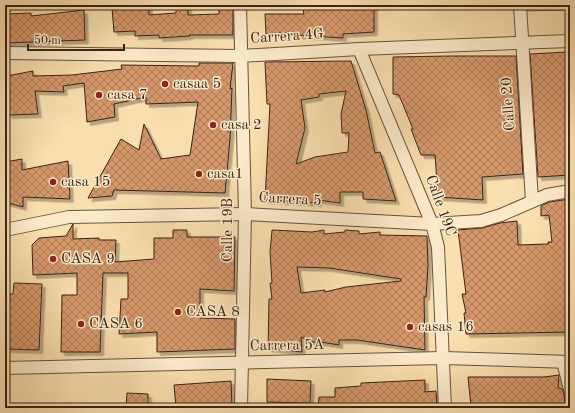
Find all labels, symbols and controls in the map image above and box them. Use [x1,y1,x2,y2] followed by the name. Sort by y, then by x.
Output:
[28,26,124,52] scale bar
[250,27,325,47] street label: Carrera 4G
[34,34,61,47] text: 50 m
[173,77,221,92] place label: casaa 5
[500,77,518,131] street label: Calle 20
[160,79,170,89] marker: casaa 5
[107,88,148,103] place label: casa 7
[94,90,104,100] marker: casa 7
[221,118,262,133] place label: casa 2
[208,120,218,130] marker: casa 2
[207,167,244,182] place label: casa1
[194,169,204,179] marker: casa1
[422,173,458,239] street label: Calle 19C
[61,175,110,190] place label: casa 15
[48,177,58,187] marker: casa 15
[258,191,322,209] street label: Carrera 5
[221,198,236,262] street label: Calle 19B
[61,252,115,267] place label: CASA 9
[48,254,58,264] marker: CASA 9
[186,305,240,320] place label: CASA 8
[173,307,183,317] marker: CASA 8
[89,317,143,332] place label: CASA 6
[76,319,86,329] marker: CASA 6
[418,320,474,335] place label: casas 16
[405,322,415,332] marker: casas 16
[250,338,325,354] street label: Carrera 5A

